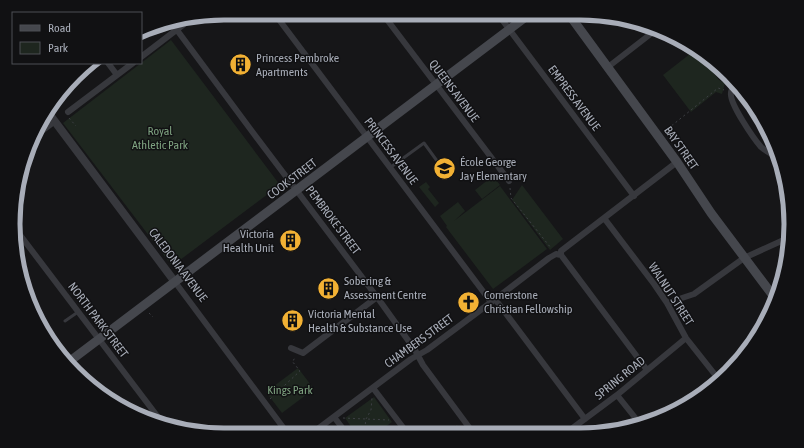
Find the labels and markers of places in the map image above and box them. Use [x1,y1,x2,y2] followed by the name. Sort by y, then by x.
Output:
[256,51,339,79] place label: Princess Pembroke Apartments
[228,52,254,78] building icon: Princess Pembroke Apartments
[460,155,527,183] place label: École George Jay Elementary
[432,156,458,182] school or university icon: École George Jay Elementary
[223,227,275,255] place label: Victoria Health Unit
[277,228,303,254] building icon: Victoria Health Unit
[344,274,426,302] place label: Sobering & Assessment Centre
[316,275,342,301] building icon: Sobering & Assessment Centre
[484,288,573,316] place label: Cornerstone Christian Fellowship
[455,289,481,315] church icon: Cornerstone Christian Fellowship
[308,307,412,335] place label: Victoria Mental Health & Substance Use
[279,308,305,334] building icon: Victoria Mental Health & Substance Use

